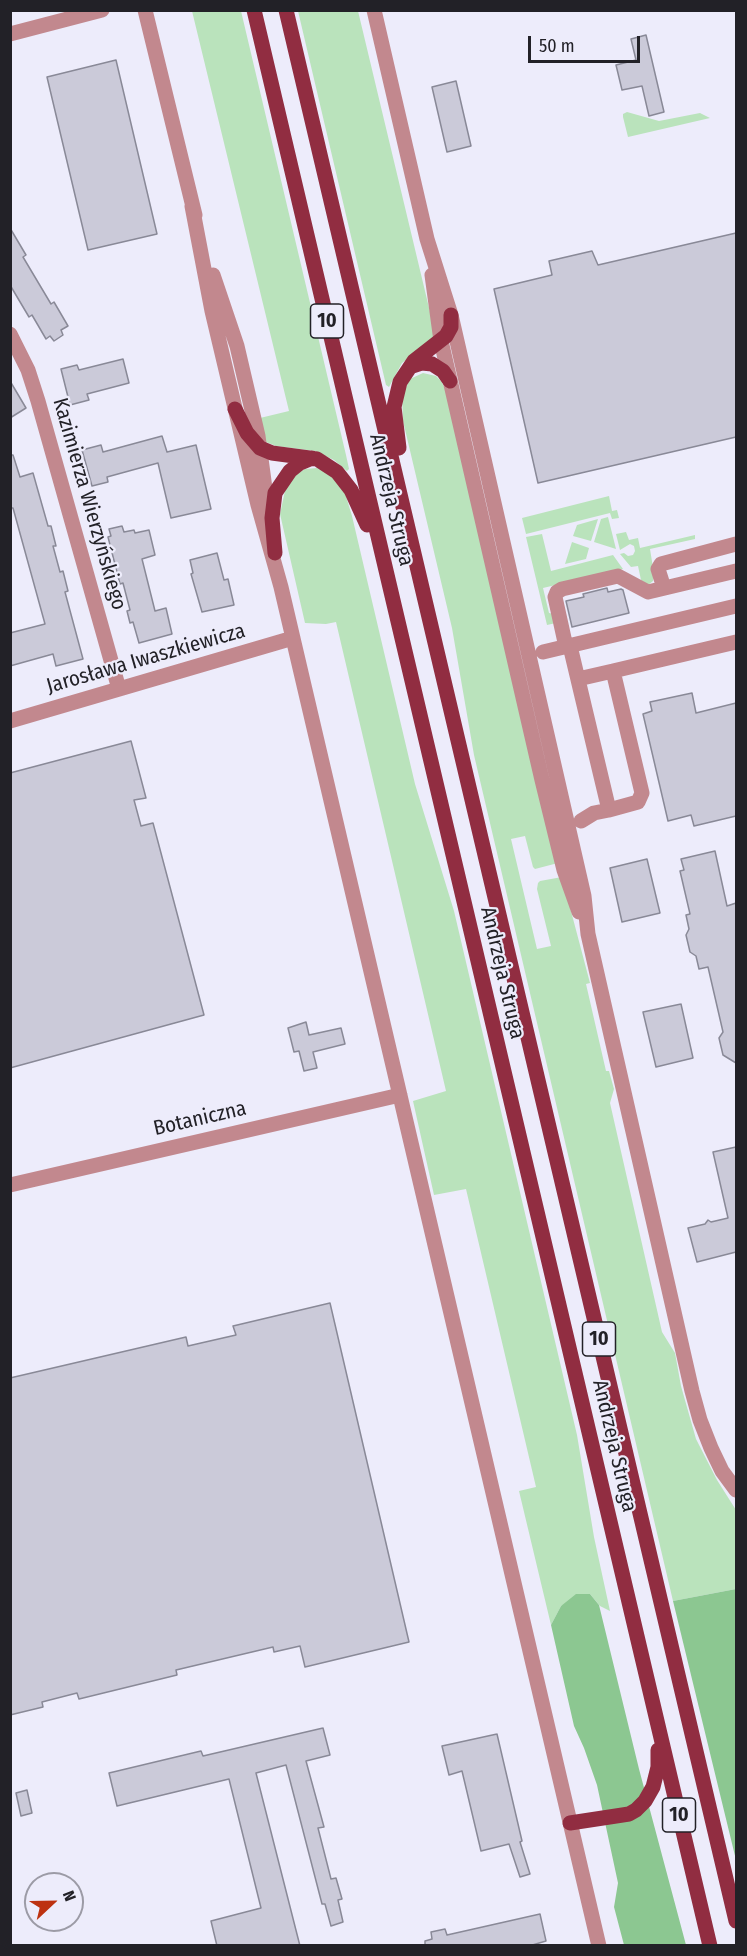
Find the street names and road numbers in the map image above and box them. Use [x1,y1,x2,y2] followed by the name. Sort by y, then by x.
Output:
[310,304,344,338] road number: 10
[47,395,131,613] street label: Kazimierza Wierzyńskiego
[364,431,418,569] street label: Andrzeja Struga
[44,619,248,699] street label: Jarosława Iwaszkiewicza
[475,904,529,1042] street label: Andrzeja Struga
[151,1096,249,1142] street label: Botaniczna
[582,1322,616,1356] road number: 10
[587,1377,641,1515] street label: Andrzeja Struga
[662,1798,696,1832] road number: 10

